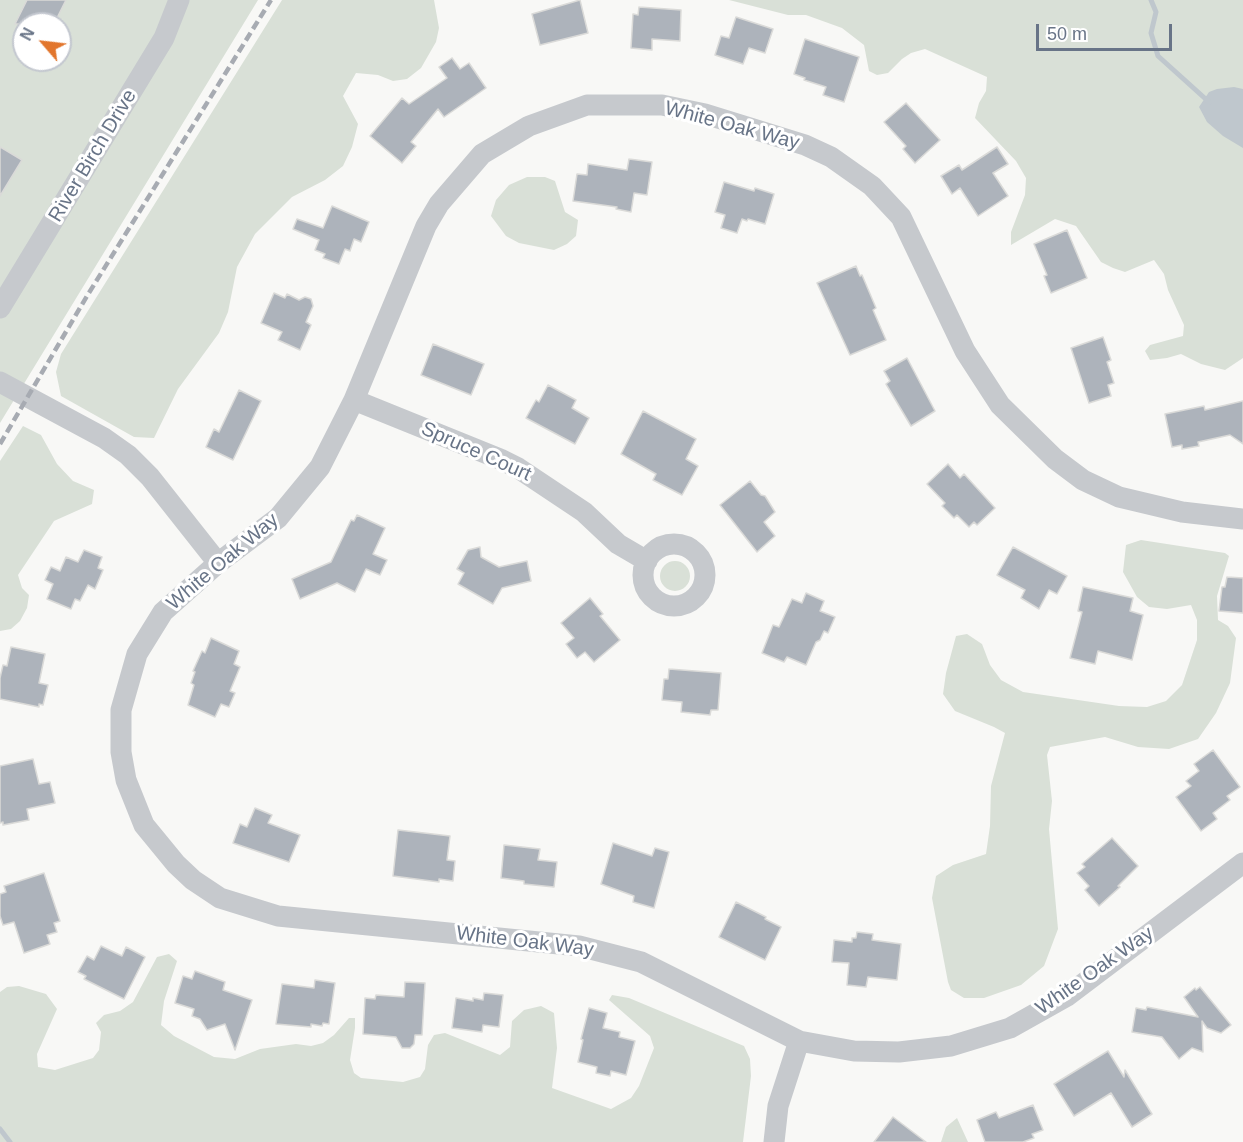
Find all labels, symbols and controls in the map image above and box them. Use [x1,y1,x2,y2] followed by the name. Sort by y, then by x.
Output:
[12,12,72,72] north arrow
[1039,12,1176,50] scale bar
[1047,24,1087,44] text: 50 m
[17,25,38,43] text: N
[44,86,142,226] street label: River Birch Drive
[662,97,802,155] street label: White Oak Way
[417,417,535,487] street label: Spruce Court
[162,508,284,616] street label: White Oak Way
[455,922,595,962] street label: White Oak Way
[1032,922,1158,1020] street label: White Oak Way

